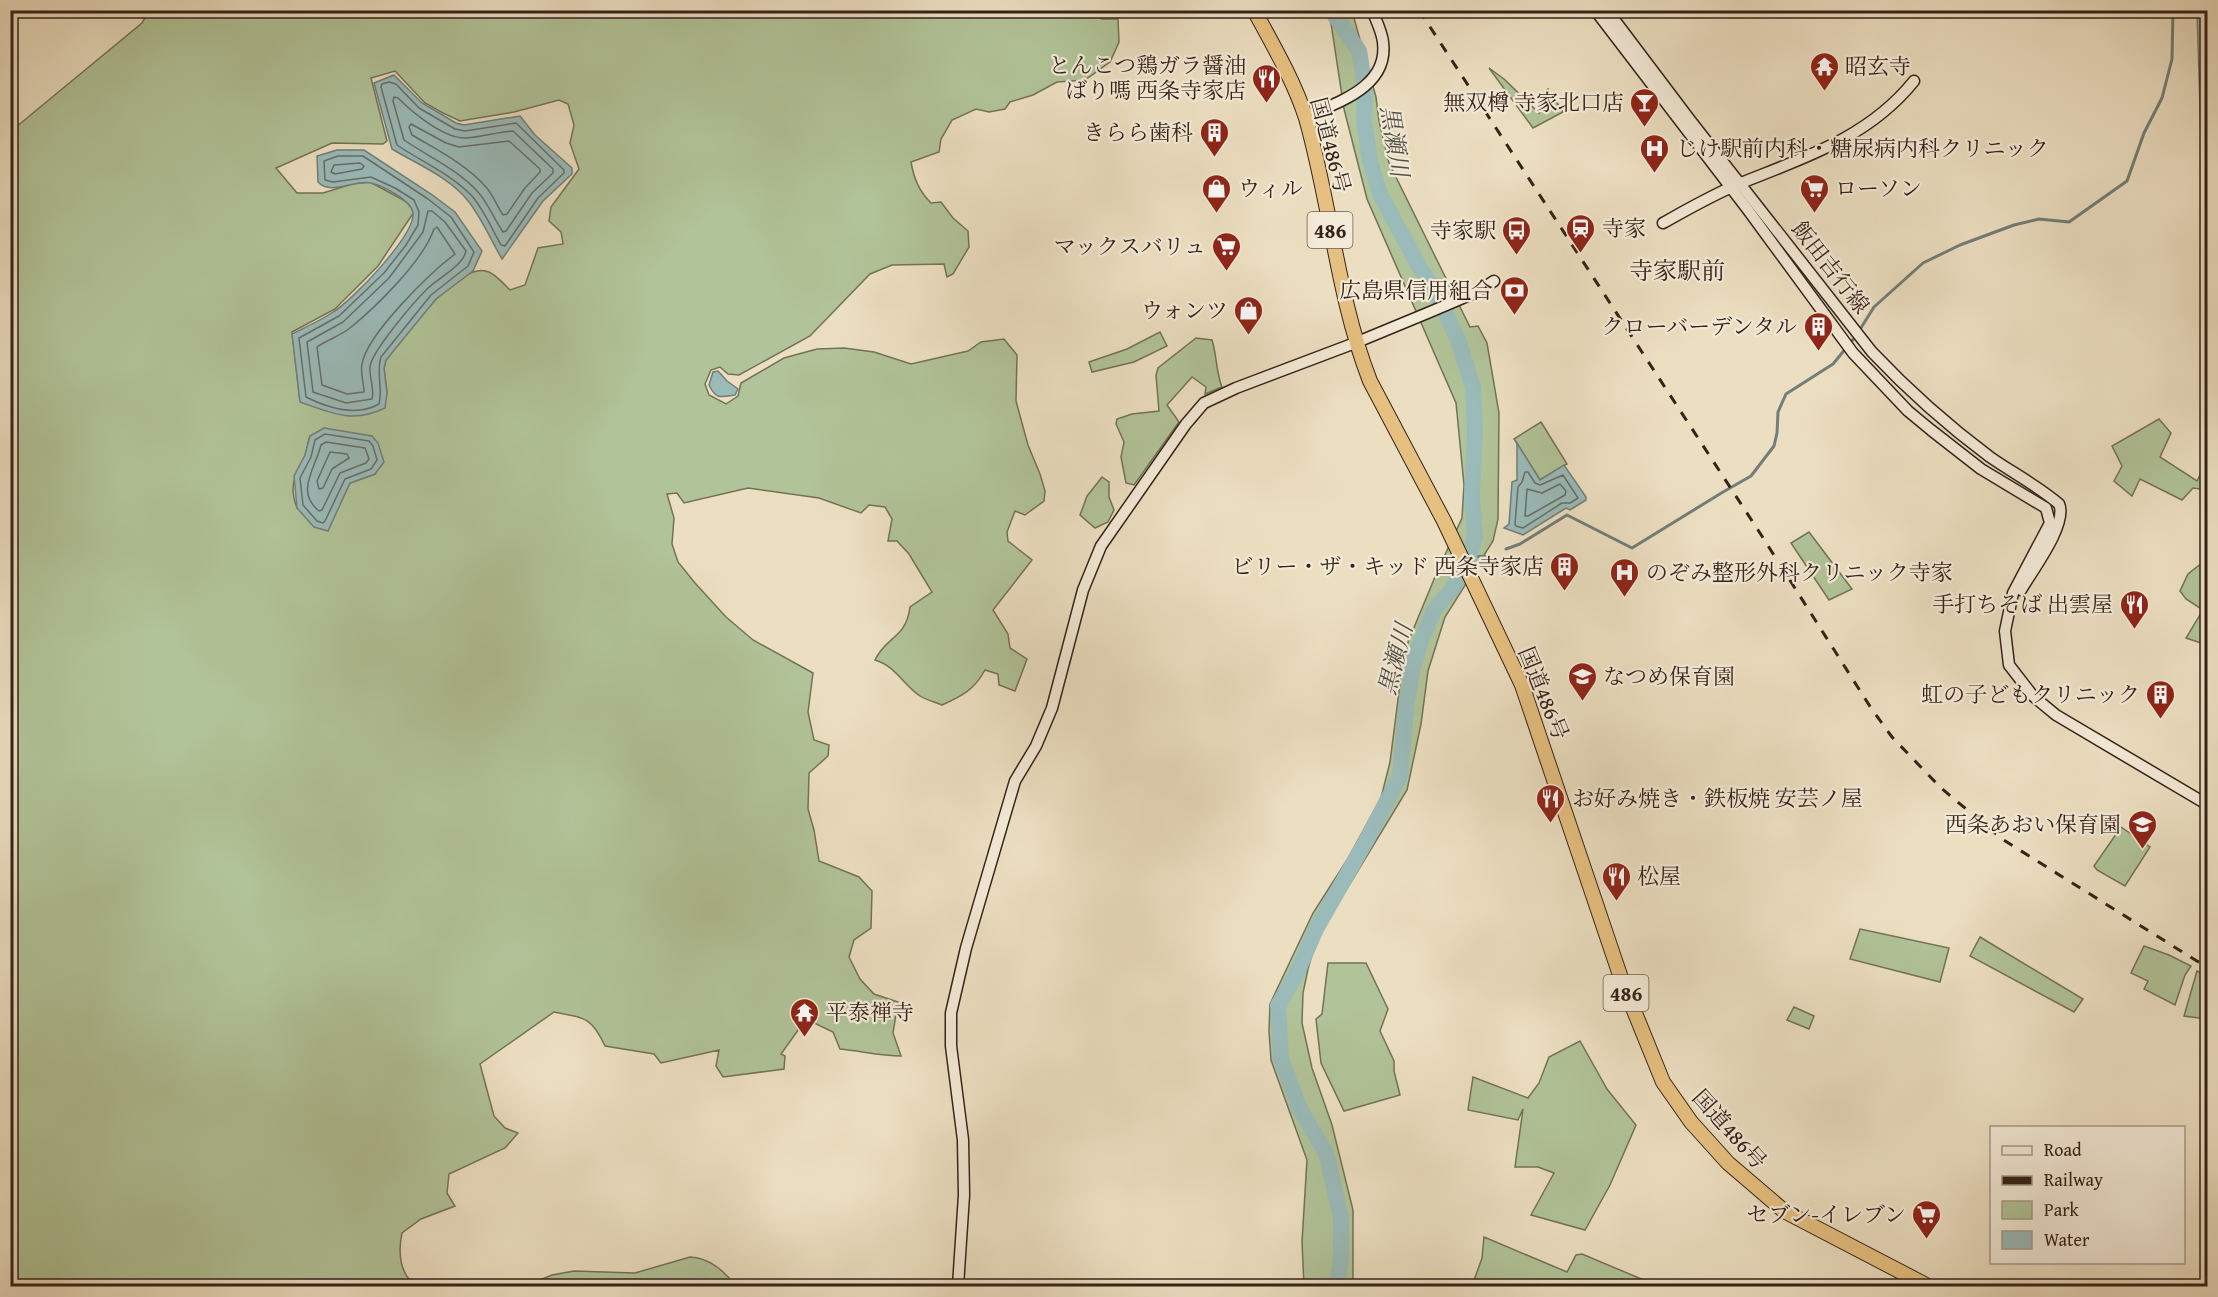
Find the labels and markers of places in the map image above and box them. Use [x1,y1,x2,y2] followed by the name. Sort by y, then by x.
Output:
[1048,49,1246,106] place label: とんこつ鶏ガラ醤油 ばり嗎 西条寺家店
[1808,50,1840,92] temple icon: 昭玄寺
[1845,50,1911,82] place label: 昭玄寺
[1251,62,1283,104] restaurant icon: とんこつ鶏ガラ醤油 ばり嗎 西条寺家店
[1443,86,1624,118] place label: 無双樽 寺家北口店
[1629,86,1661,128] bar icon: 無双樽 寺家北口店
[1083,116,1193,148] place label: きらら歯科
[1198,116,1230,158] building icon: きらら歯科
[1639,132,1671,174] hospital icon: じけ駅前内科・糖尿病内科クリニック
[1676,132,2049,164] place label: じけ駅前内科・糖尿病内科クリニック
[1201,172,1233,214] shop icon: ウィル
[1238,172,1303,204] place label: ウィル
[1798,172,1830,214] supermarket icon: ローソン
[1835,172,1922,204] place label: ローソン
[1565,212,1597,254] station icon: 寺家
[1602,212,1646,244] place label: 寺家
[1430,214,1496,246] place label: 寺家駅
[1501,214,1533,256] bus stop icon: 寺家駅
[1054,230,1206,262] place label: マックスバリュ
[1211,230,1243,272] supermarket icon: マックスバリュ
[1339,274,1493,306] place label: 広島県信用組合
[1498,274,1530,316] bank icon: 広島県信用組合
[1141,294,1228,326] place label: ウォンツ
[1233,294,1265,336] shop icon: ウォンツ
[1601,310,1797,342] place label: クローバーデンタル
[1802,310,1834,352] building icon: クローバーデンタル
[1232,550,1544,582] place label: ビリー・ザ・キッド 西条寺家店
[1549,550,1581,592] building icon: ビリー・ザ・キッド 西条寺家店
[1609,556,1641,598] hospital icon: のぞみ整形外科クリニック寺家
[1646,556,1953,588] place label: のぞみ整形外科クリニック寺家
[1932,588,2113,620] place label: 手打ちそば 出雲屋
[2118,588,2150,630] restaurant icon: 手打ちそば 出雲屋
[1566,660,1598,702] school or university icon: なつめ保育園
[1603,660,1735,692] place label: なつめ保育園
[1921,678,2140,710] place label: 虹の子どもクリニック
[2145,678,2177,720] building icon: 虹の子どもクリニック
[1535,782,1567,824] restaurant icon: お好み焼き・鉄板焼 安芸ノ屋
[1572,782,1863,814] place label: お好み焼き・鉄板焼 安芸ノ屋
[1945,808,2121,840] place label: 西条あおい保育園
[2126,808,2158,850] school or university icon: 西条あおい保育園
[1600,860,1632,902] restaurant icon: 松屋
[1637,860,1681,892] place label: 松屋
[789,996,821,1038] temple icon: 平泰禅寺
[826,996,914,1028] place label: 平泰禅寺
[1746,1198,1906,1230] place label: セブン-イレブン
[1911,1198,1943,1240] supermarket icon: セブン-イレブン

